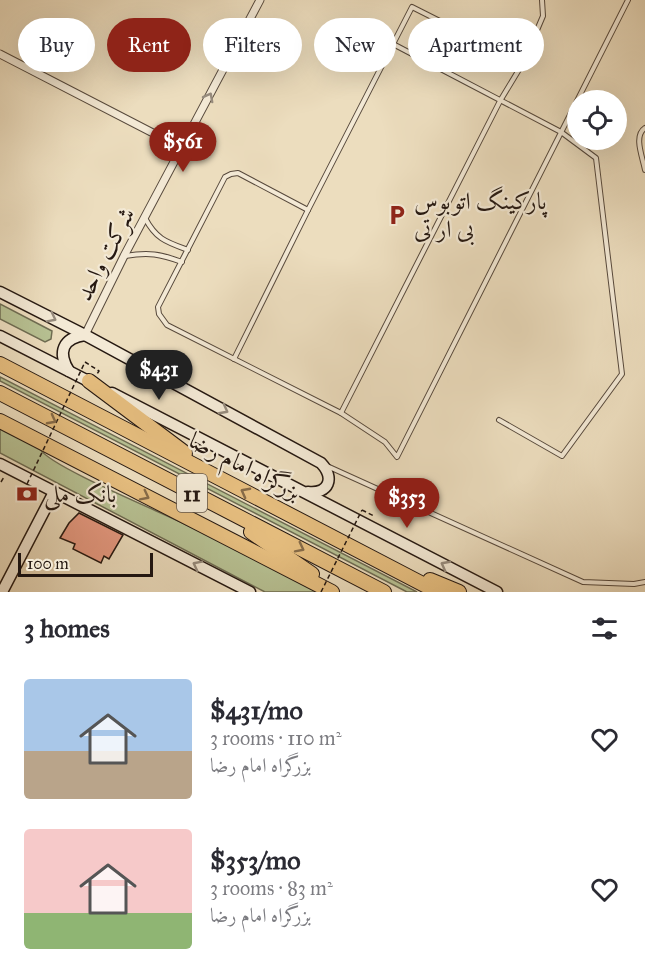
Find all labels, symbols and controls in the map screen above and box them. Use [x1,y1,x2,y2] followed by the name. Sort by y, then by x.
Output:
[18,18,95,72] chip: Buy
[107,18,191,72] chip: Rent
[203,18,302,72] chip: Filters
[314,18,396,72] chip: New
[408,18,544,72] chip: Apartment
[567,90,627,150] map controls
[567,90,627,150] button: locate
[202,93,213,103] one-way arrow
[147,122,219,173] pin: $561
[163,129,203,153] text: $561
[414,186,548,246] place label: پارکینگ اتوبوس بی ار تی
[69,202,142,306] street label: شرکت واحد
[385,203,409,227] parking icon: پارکینگ اتوبوس بی ار تی
[46,311,57,323] one-way arrow
[123,350,195,401] pin: $431
[139,357,179,381] text: $431
[218,403,228,414] one-way arrow
[46,413,56,424] one-way arrow
[181,424,306,512] street label: بزرگراه امام رضا
[177,474,207,512] road number: 11
[371,478,443,529] pin: $353
[44,479,116,511] place label: بانک ملی
[15,482,39,506] bank icon: بانک ملی
[388,485,426,509] text: $353
[139,488,150,500] one-way arrow
[241,488,252,499] one-way arrow
[293,541,304,553] one-way arrow
[18,550,153,578] scale bar
[27,554,69,573] text: 100 m
[193,561,204,573] one-way arrow
[440,561,451,572] one-way arrow
[24,612,110,644] text: 3 homes
[588,612,621,645] icon: filters
[210,694,303,726] text: $431/mo
[72,703,144,775] icon: home
[588,723,621,756] icon: heart
[210,726,341,750] text: 3 rooms · 110 m²
[210,753,311,777] text: بزرگراه امام رضا
[210,844,301,876] text: $353/mo
[72,853,144,925] icon: home
[588,873,621,906] icon: heart
[210,876,333,900] text: 3 rooms · 83 m²
[210,903,311,927] text: بزرگراه امام رضا

